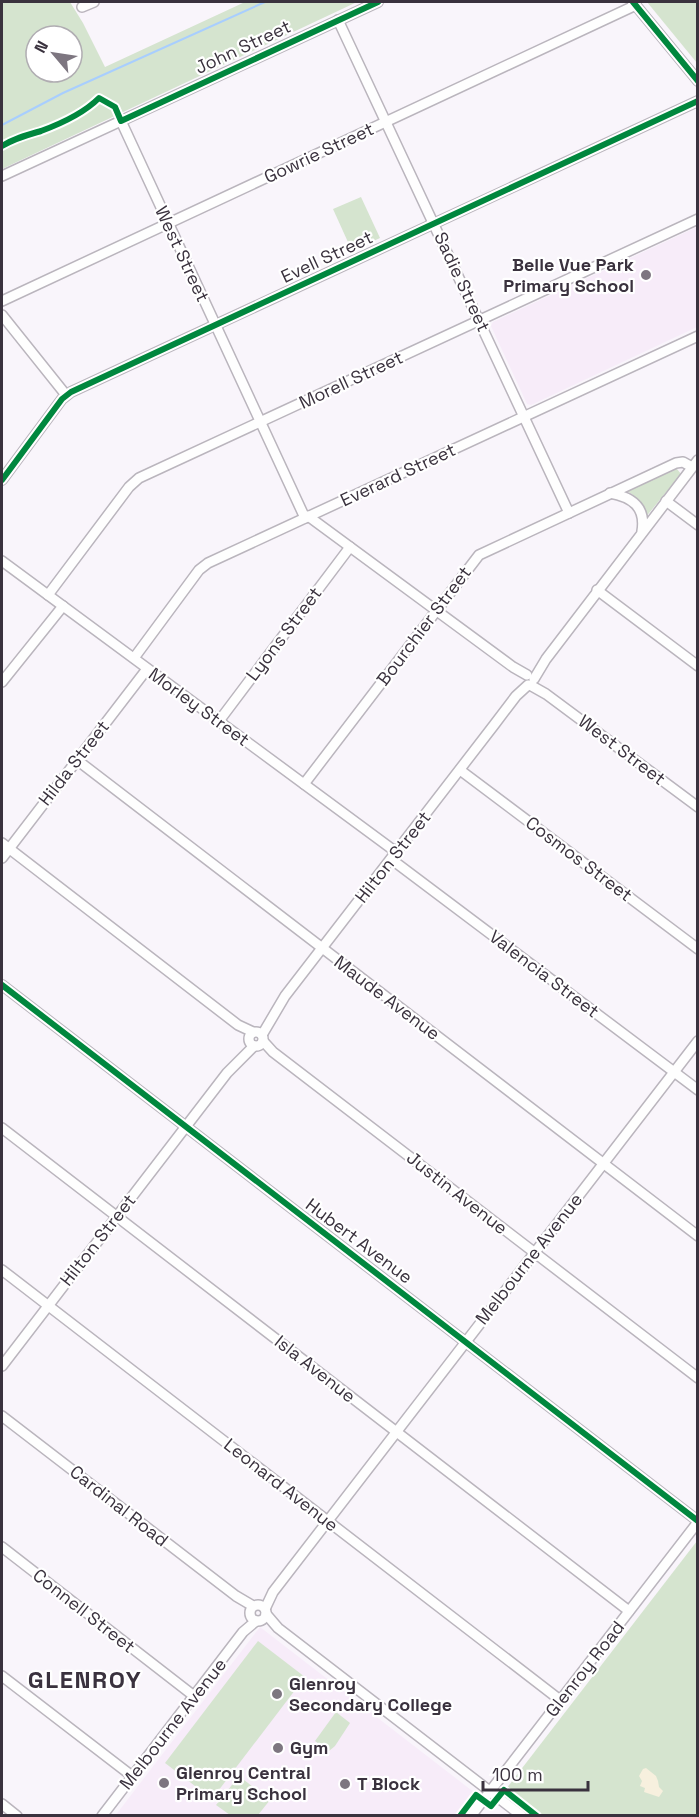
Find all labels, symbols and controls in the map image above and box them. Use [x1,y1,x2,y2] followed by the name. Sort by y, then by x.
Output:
[191,14,294,79] street label: John Street
[24,24,84,84] north arrow
[30,37,53,57] text: N
[260,117,377,188] street label: Gowrie Street
[150,202,215,305] street label: West Street
[277,225,376,288] street label: Evell Street
[429,228,496,335] street label: Sadie Street
[503,253,634,297] place label: Belle Vue Park Primary School
[639,268,653,282] marker: Belle Vue Park Primary School
[295,345,407,414] street label: Morell Street
[336,438,459,511] street label: Everard Street
[371,561,476,690] street label: Bourchier Street
[241,582,327,685] street label: Lyons Street
[144,662,254,751] street label: Morley Street
[574,709,670,790] street label: West Street
[33,715,114,810] street label: Hilda Street
[350,806,436,907] street label: Hilton Street
[521,811,637,906] street label: Cosmos Street
[485,925,604,1023] street label: Valencia Street
[330,950,445,1045] street label: Maude Avenue
[402,1146,513,1239] street label: Justin Avenue
[470,1188,587,1329] street label: Melbourne Avenue
[55,1189,141,1290] street label: Hilton Street
[301,1193,417,1288] street label: Hubert Avenue
[270,1330,360,1407] street label: Isla Avenue
[219,1433,343,1536] street label: Leonard Avenue
[65,1460,173,1551] street label: Cardinal Road
[28,1563,140,1658] street label: Connell Street
[540,1616,629,1721] street label: Glenroy Road
[114,1653,231,1794] street label: Melbourne Avenue
[28,1664,142,1695] district label: GLENROY
[289,1672,452,1716] place label: Glenroy Secondary College
[270,1687,284,1701] marker: Glenroy Secondary College
[290,1736,328,1759] place label: Gym
[271,1741,285,1755] marker: Gym
[483,1754,588,1792] scale bar
[176,1761,311,1805] place label: Glenroy Central Primary School
[492,1763,543,1786] text: 100 m
[357,1772,420,1795] place label: T Block
[157,1776,171,1790] marker: Glenroy Central Primary School
[338,1777,352,1791] marker: T Block

